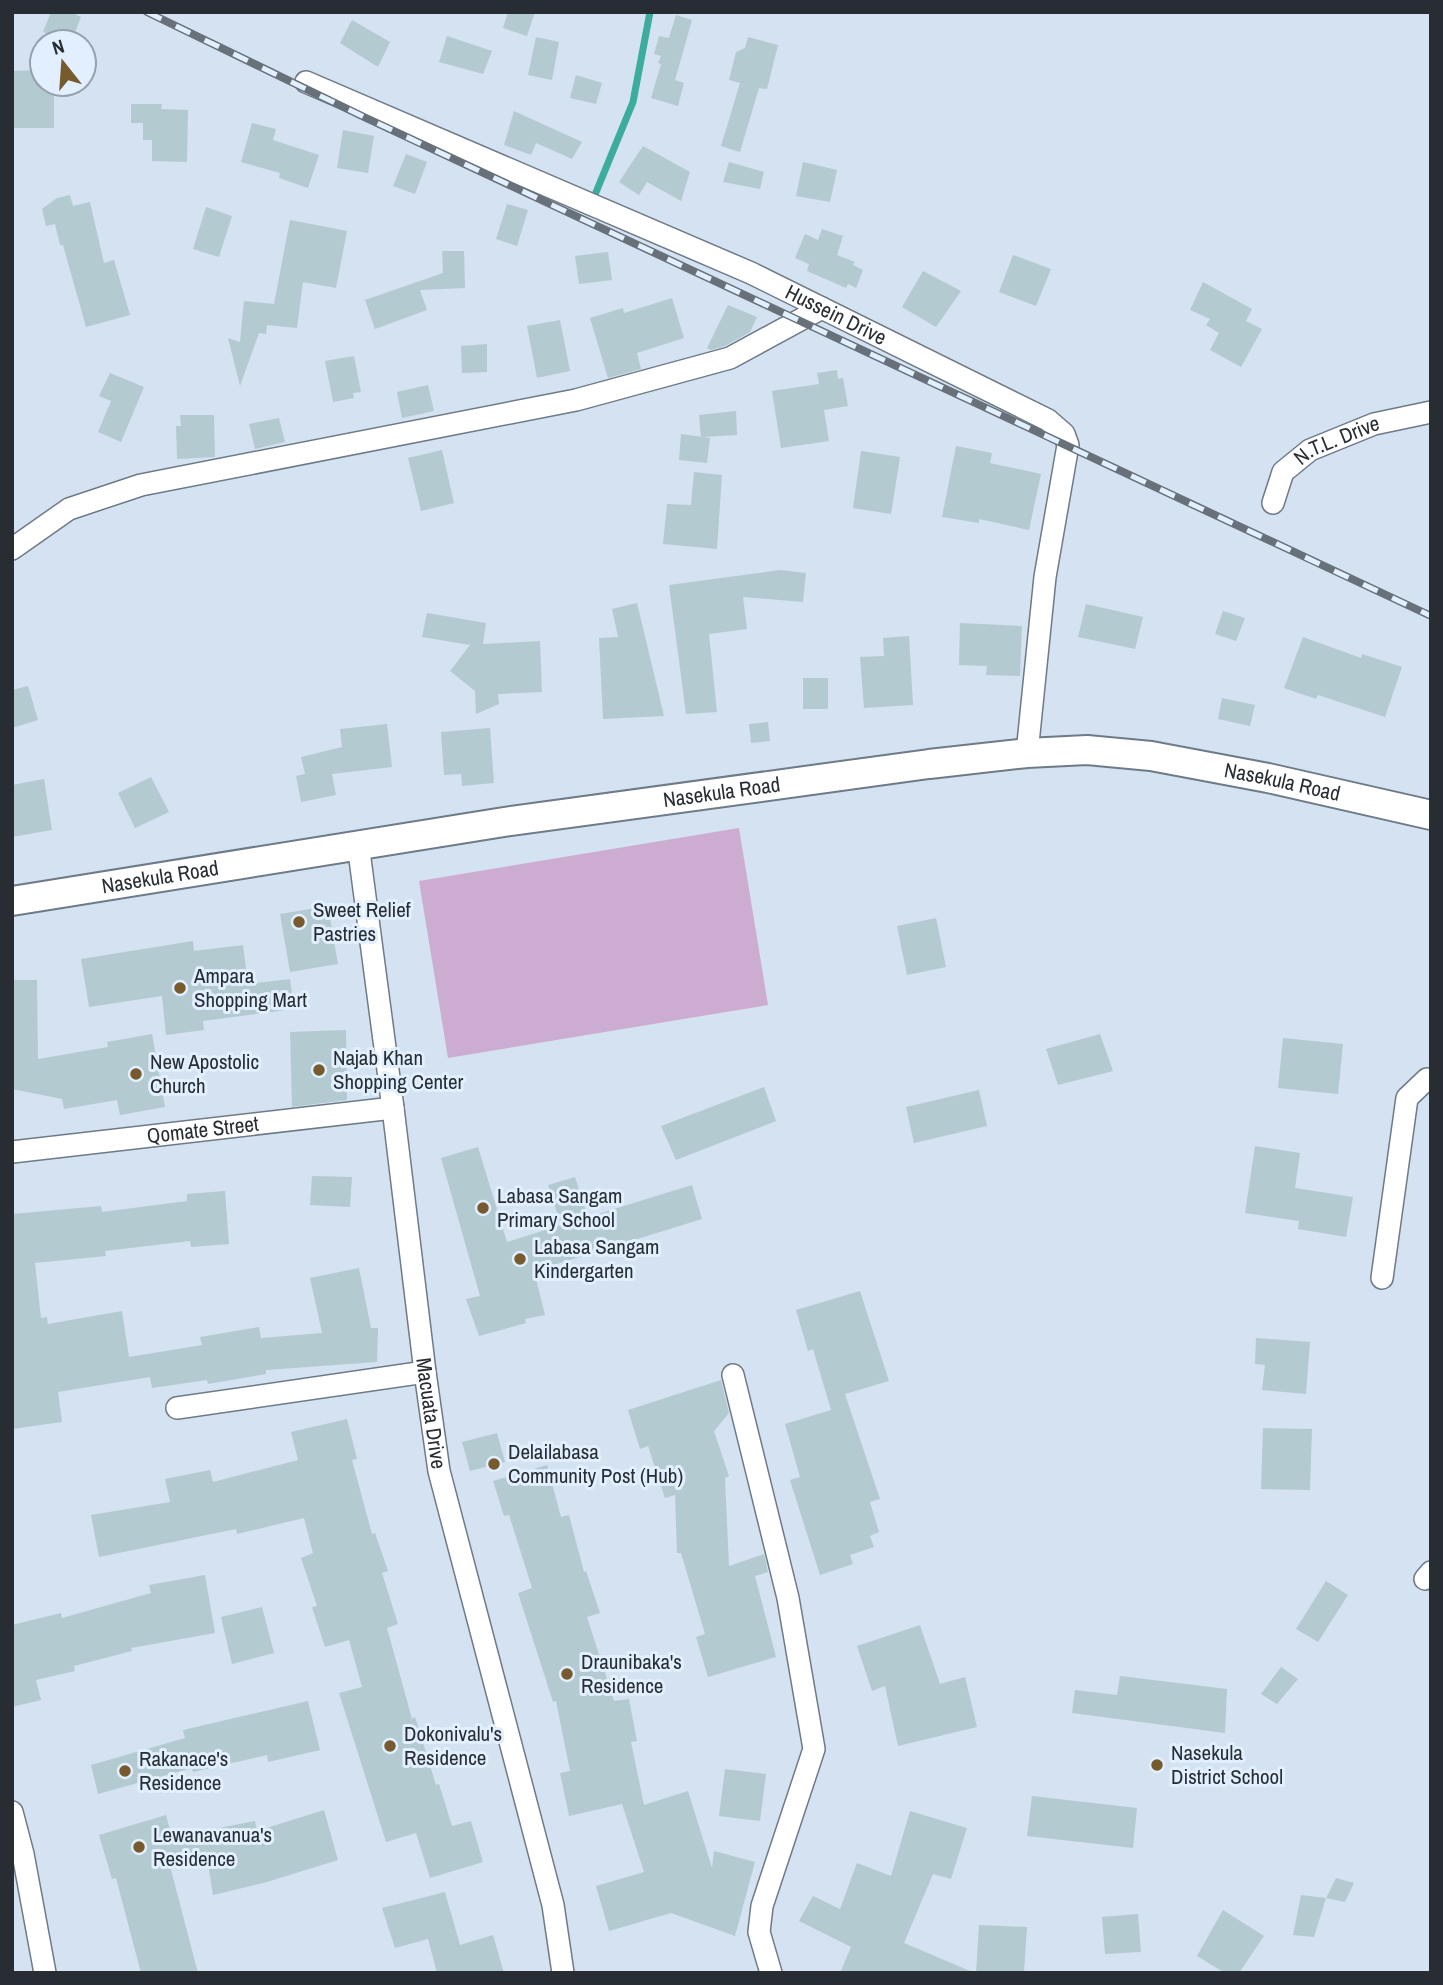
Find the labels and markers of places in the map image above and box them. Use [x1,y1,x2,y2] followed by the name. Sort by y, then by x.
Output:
[313,895,411,948] place label: Sweet Relief Pastries
[291,914,307,930] marker: Sweet Relief Pastries
[193,961,307,1014] place label: Ampara Shopping Mart
[172,980,188,996] marker: Ampara Shopping Mart
[333,1043,463,1096] place label: Najab Khan Shopping Center
[150,1047,259,1100] place label: New Apostolic Church
[311,1062,327,1078] marker: Najab Khan Shopping Center
[128,1066,144,1082] marker: New Apostolic Church
[497,1181,622,1234] place label: Labasa Sangam Primary School
[475,1200,491,1216] marker: Labasa Sangam Primary School
[534,1232,659,1285] place label: Labasa Sangam Kindergarten
[512,1251,528,1267] marker: Labasa Sangam Kindergarten
[508,1437,683,1490] place label: Delailabasa Community Post (Hub)
[486,1456,502,1472] marker: Delailabasa Community Post (Hub)
[581,1647,682,1700] place label: Draunibaka's Residence
[559,1666,575,1682] marker: Draunibaka's Residence
[404,1719,502,1772] place label: Dokonivalu's Residence
[382,1738,398,1754] marker: Dokonivalu's Residence
[1171,1738,1283,1791] place label: Nasekula District School
[139,1744,228,1797] place label: Rakanace's Residence
[1149,1757,1165,1773] marker: Nasekula District School
[117,1763,133,1779] marker: Rakanace's Residence
[153,1820,272,1873] place label: Lewanavanua's Residence
[131,1839,147,1855] marker: Lewanavanua's Residence

